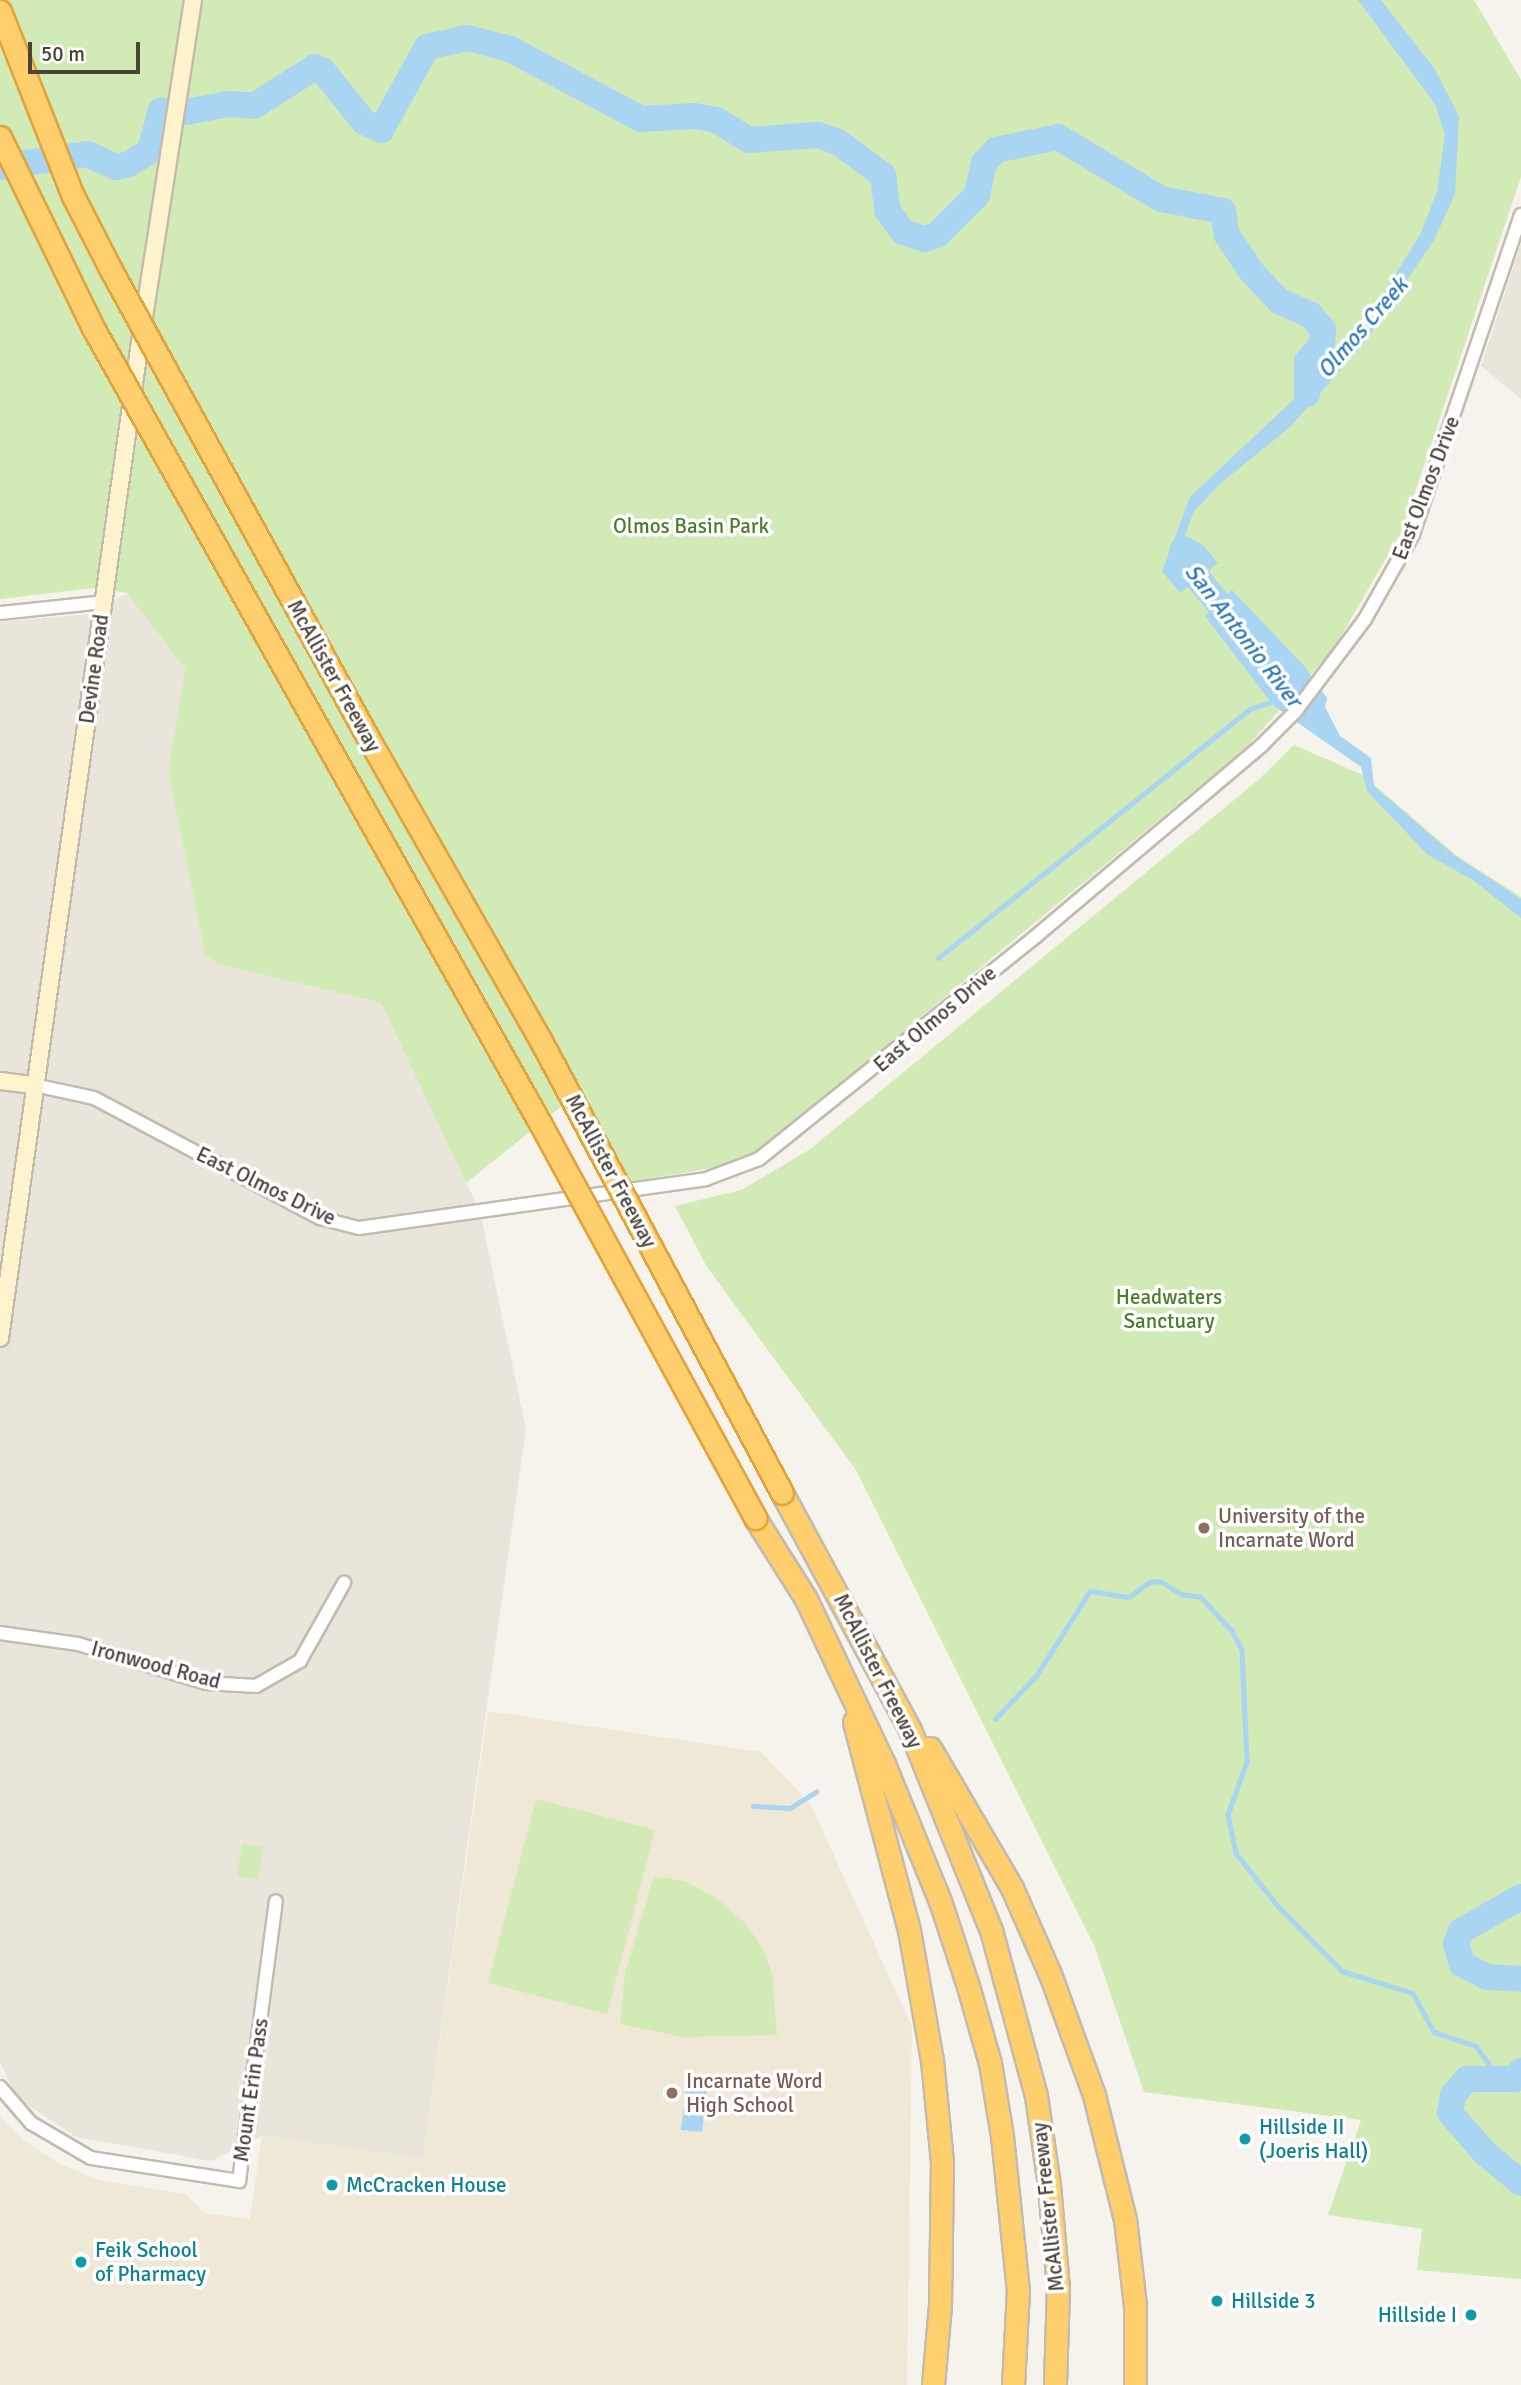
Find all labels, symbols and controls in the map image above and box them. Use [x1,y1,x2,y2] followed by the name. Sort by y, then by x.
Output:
[32,28,144,72] scale bar
[41,41,85,67] text: 50 m
[1312,272,1414,384] water label: Olmos Creek
[1387,413,1465,563] street label: East Olmos Drive
[613,513,769,539] park label: Olmos Basin Park
[1178,559,1308,713] water label: San Antonio River
[282,595,386,757] street label: McAllister Freeway
[74,613,114,725] street label: Devine Road
[869,961,1001,1077] street label: East Olmos Drive
[560,1090,662,1252] street label: McAllister Freeway
[192,1141,340,1231] street label: East Olmos Drive
[1116,1284,1222,1334] park label: Headwaters Sanctuary
[1218,1503,1365,1553] place label: University of the Incarnate Word
[1196,1520,1212,1536] marker: University of the Incarnate Word
[828,1589,928,1753] street label: McAllister Freeway
[89,1636,223,1694] street label: Ironwood Road
[228,2016,274,2164] street label: Mount Erin Pass
[686,2068,823,2118] place label: Incarnate Word High School
[664,2085,680,2101] marker: Incarnate Word High School
[1259,2114,1368,2164] place label: Hillside II (Joeris Hall)
[1027,2121,1069,2293] street label: McAllister Freeway
[1237,2131,1253,2147] marker: Hillside II (Joeris Hall)
[346,2172,507,2198] place label: McCracken House
[324,2177,340,2193] marker: McCracken House
[95,2237,206,2287] place label: Feik School of Pharmacy
[73,2254,89,2270] marker: Feik School of Pharmacy
[1231,2288,1315,2314] place label: Hillside 3
[1209,2293,1225,2309] marker: Hillside 3
[1378,2302,1457,2328] place label: Hillside I
[1463,2307,1479,2323] marker: Hillside I

